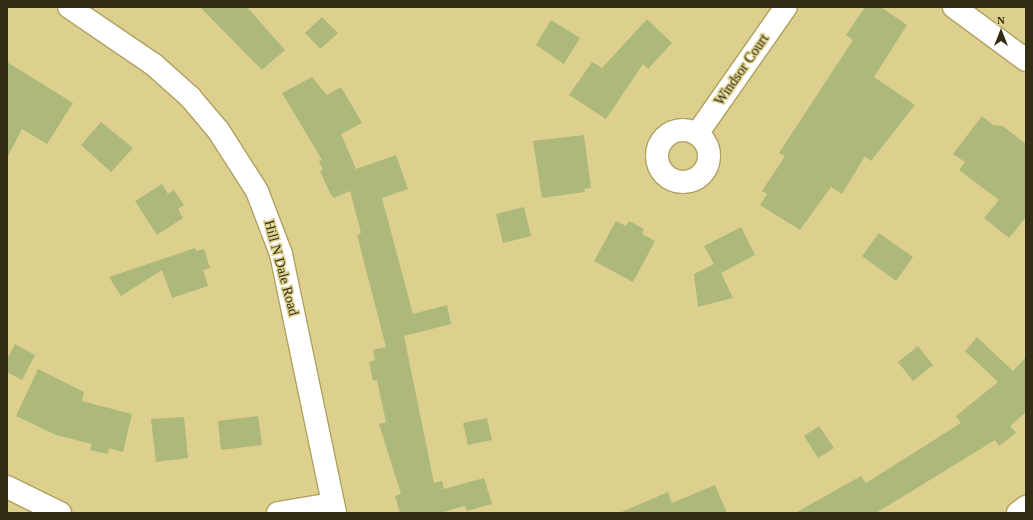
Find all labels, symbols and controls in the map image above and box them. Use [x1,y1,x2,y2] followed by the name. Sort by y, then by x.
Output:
[981,12,1021,52] north arrow
[997,14,1005,26] text: N
[711,31,773,109] street label: Windsor Court
[260,218,302,318] street label: Hill N Dale Road

